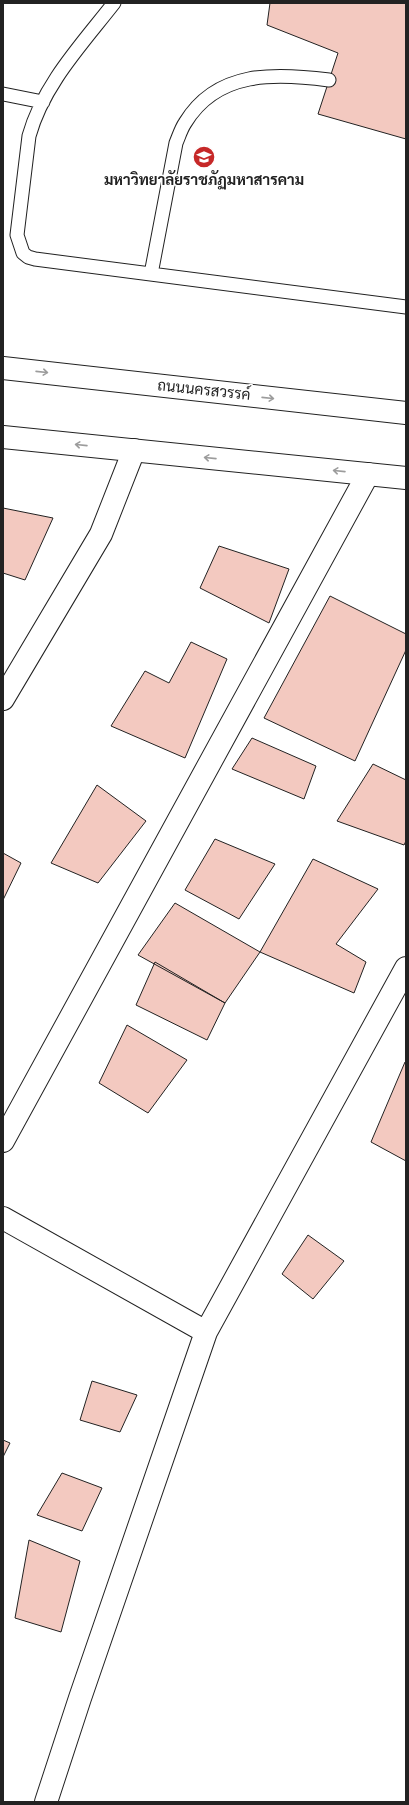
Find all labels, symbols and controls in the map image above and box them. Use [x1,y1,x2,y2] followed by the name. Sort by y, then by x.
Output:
[191,144,217,170] school or university icon: มหาวิทยาลัยราชภัฏมหาสารคาม
[104,170,304,190] place label: มหาวิทยาลัยราชภัฏมหาสารคาม
[35,368,48,376] one-way arrow
[156,375,252,404] street label: ถนนนครสวรรค์
[261,394,274,401] one-way arrow
[75,441,88,449] one-way arrow
[204,454,217,462] one-way arrow
[333,467,346,475] one-way arrow

